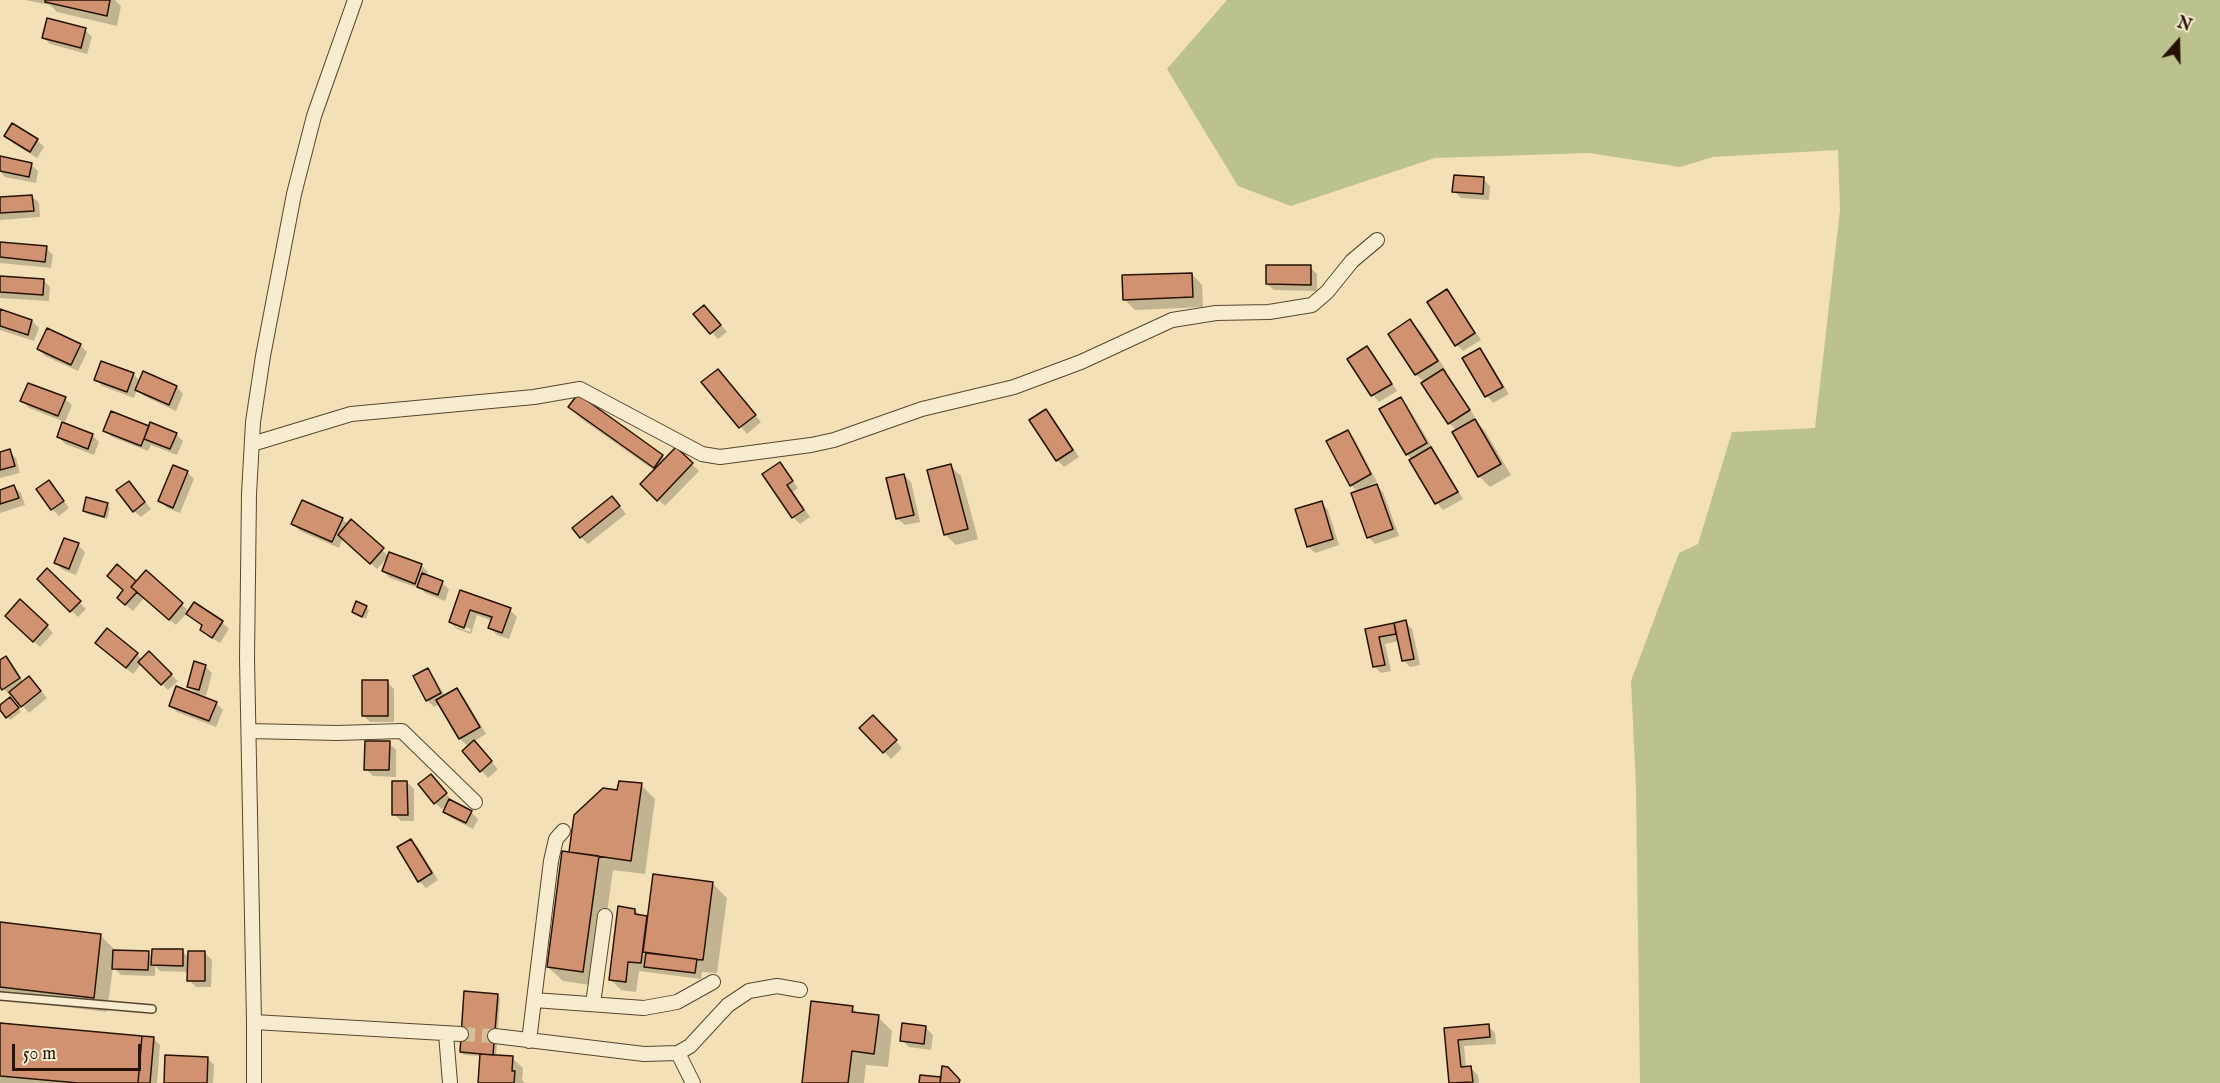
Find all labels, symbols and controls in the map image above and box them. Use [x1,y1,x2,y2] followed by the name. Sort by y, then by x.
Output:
[2148,12,2208,72] north arrow
[2174,13,2194,37] text: N
[15,1032,144,1070] scale bar
[23,1043,56,1066] text: 50 m

